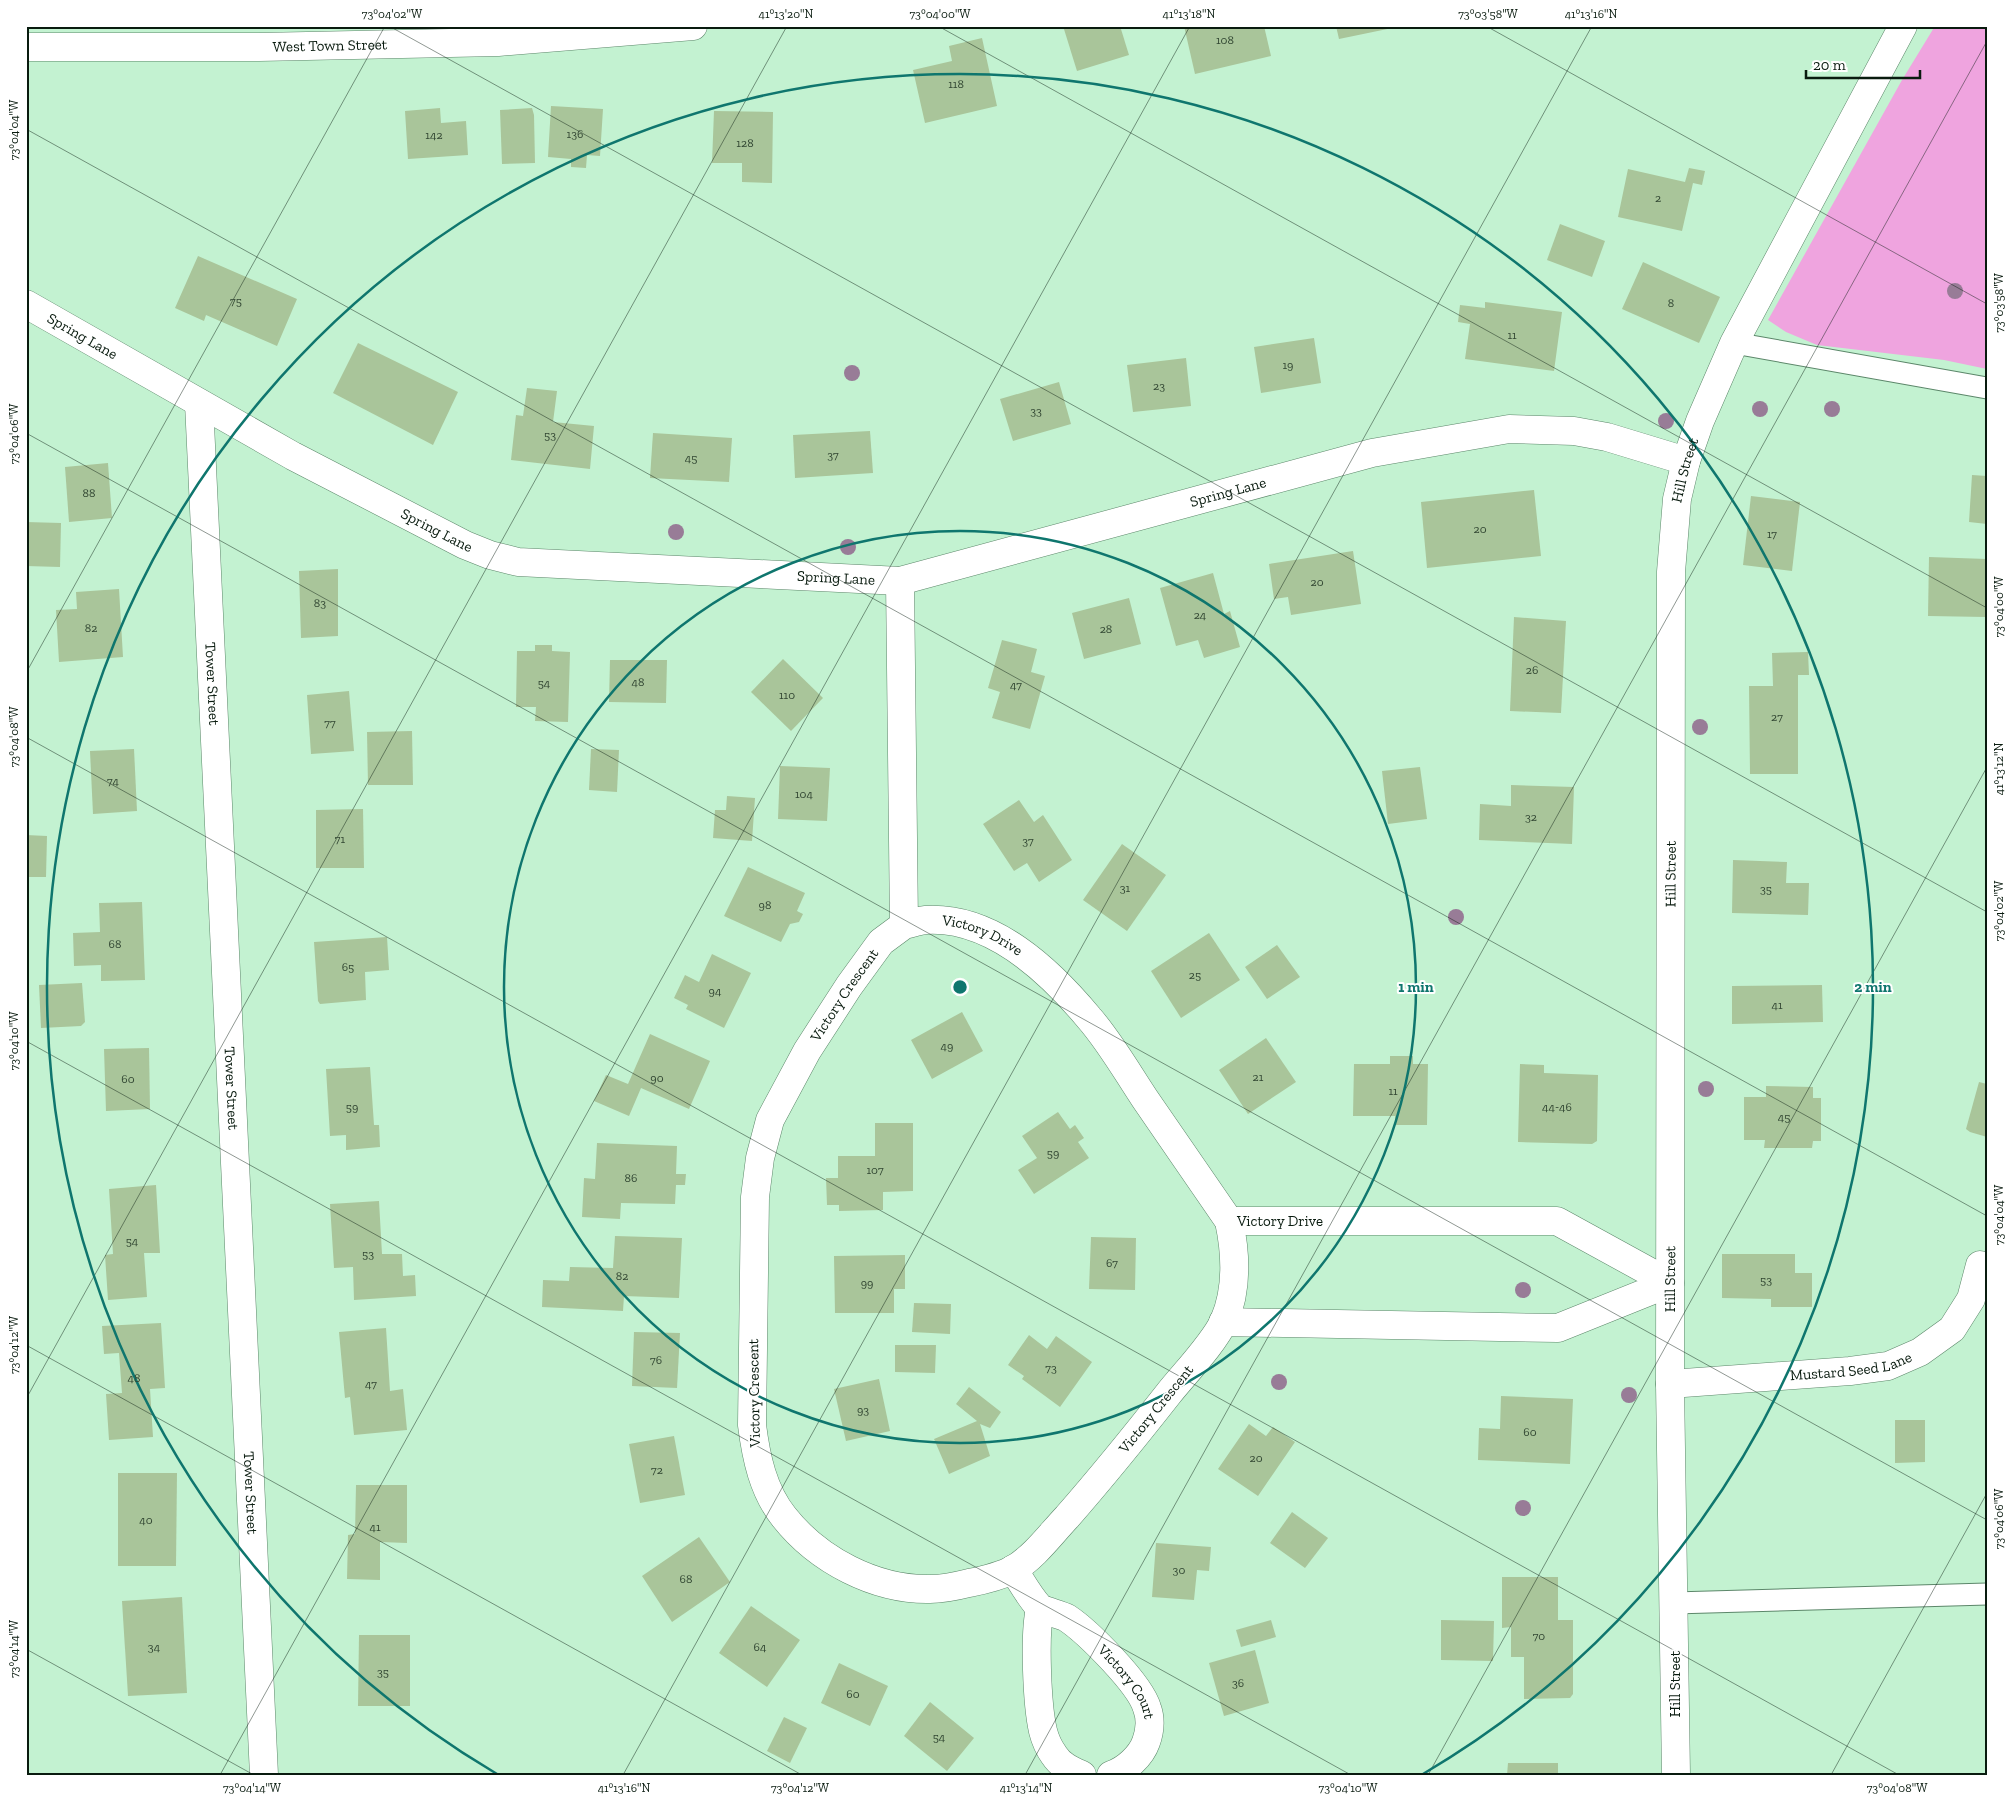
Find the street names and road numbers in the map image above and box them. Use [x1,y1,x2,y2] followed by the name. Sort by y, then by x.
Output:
[272,35,388,56] street label: West Town Street
[44,309,121,363] street label: Spring Lane
[1667,435,1703,505] street label: Hill Street
[1188,473,1268,511] street label: Spring Lane
[398,504,475,556] street label: Spring Lane
[796,567,875,589] street label: Spring Lane
[201,642,223,726] street label: Tower Street
[1662,840,1680,907] street label: Hill Street
[940,911,1026,960] street label: Victory Drive
[806,945,883,1046] street label: Victory Crescent
[221,1046,242,1131] street label: Tower Street
[1236,1212,1323,1230] street label: Victory Drive
[1661,1245,1679,1312] street label: Hill Street
[744,1338,764,1448] street label: Victory Crescent
[1789,1348,1915,1384] street label: Mustard Seed Lane
[1114,1361,1197,1458] street label: Victory Crescent
[240,1451,262,1535] street label: Tower Street
[1093,1640,1158,1721] street label: Victory Court
[1666,1650,1684,1717] street label: Hill Street

